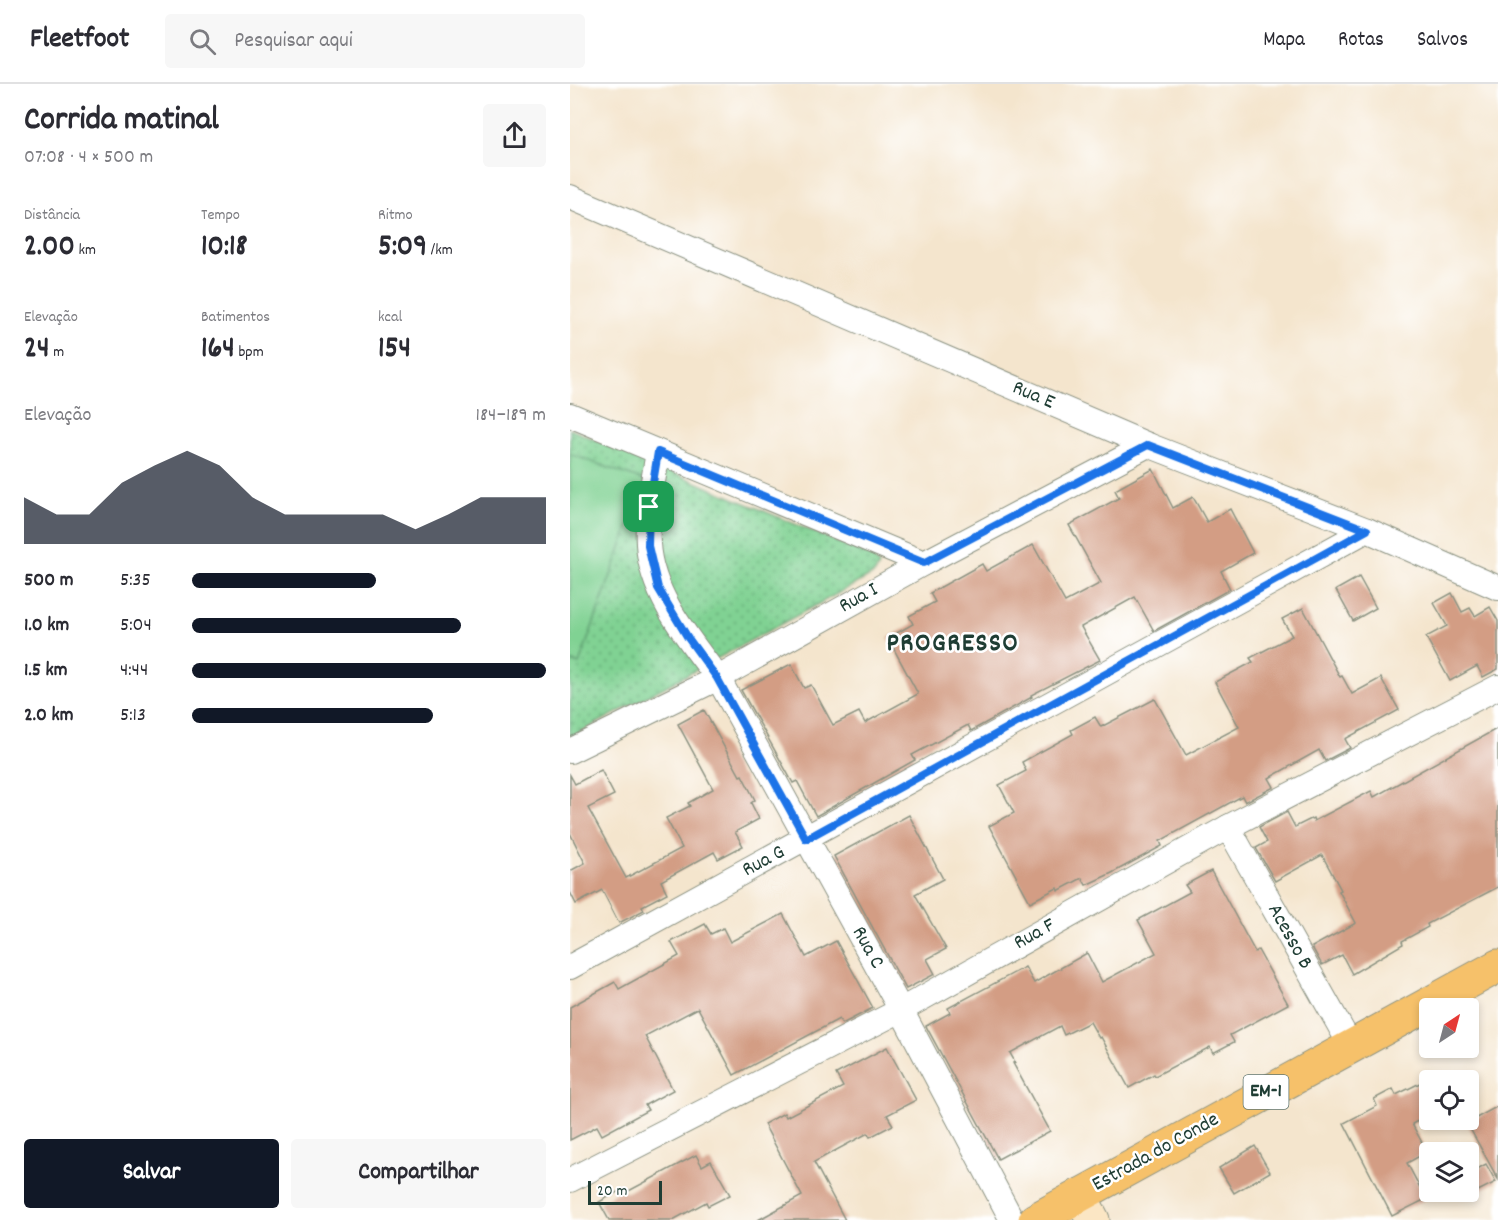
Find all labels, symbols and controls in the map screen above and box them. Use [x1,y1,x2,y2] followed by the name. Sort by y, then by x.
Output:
[165,14,585,68] search box
[30,21,129,61] text: Fleetfoot
[186,25,219,58] icon: search
[234,26,353,57] text: Pesquisar aqui
[1263,26,1305,56] text: Mapa
[1338,26,1384,56] text: Rotas
[1417,26,1468,56] text: Salvos
[24,98,219,145] text: Corrida matinal
[483,104,546,167] button: share
[24,144,153,172] text: 07:08 · 4 × 500 m
[24,204,80,227] text: Distância
[201,204,240,227] text: Tempo
[378,204,413,227] text: Ritmo
[24,227,75,270] text: 2.00
[201,227,248,270] text: 10:18
[378,227,427,270] text: 5:09
[75,239,96,262] text: km
[427,239,453,262] text: /km
[24,306,78,329] text: Elevação
[201,306,270,329] text: Batimentos
[378,306,402,329] text: kcal
[24,329,50,372] text: 24
[201,329,235,372] text: 164
[378,329,411,372] text: 154
[50,341,64,364] text: m
[235,341,264,364] text: bpm
[1007,374,1059,418] street label: Rua E
[24,402,91,430] text: Elevação
[476,402,546,430] text: 184–189 m
[623,481,674,532] pin
[632,490,665,523] icon: arrive
[24,567,73,595] text: 500 m
[120,567,151,595] text: 5:35
[834,576,884,622] street label: Rua I
[24,612,69,640] text: 1.0 km
[120,612,152,640] text: 5:04
[887,625,1019,664] district label: PROGRESSO
[24,657,67,685] text: 1.5 km
[120,657,148,685] text: 4:44
[24,702,73,730] text: 2.0 km
[120,702,146,730] text: 5:13
[737,838,791,886] street label: Rua G
[1259,899,1319,975] street label: Acesso B
[1009,911,1062,959] street label: Rua F
[843,921,891,975] street label: Rua C
[1419,998,1479,1058] north arrow
[1419,998,1479,1202] map controls
[1419,1070,1479,1130] button: locate
[1244,1075,1288,1109] road number: EM-1
[1087,1106,1225,1200] street label: Estrada do Conde
[24,1139,279,1208] button: Salvar
[291,1139,546,1208] button: Compartilhar
[1419,1142,1479,1202] button: layers
[588,1178,662,1206] scale bar
[597,1180,627,1203] text: 20 m

